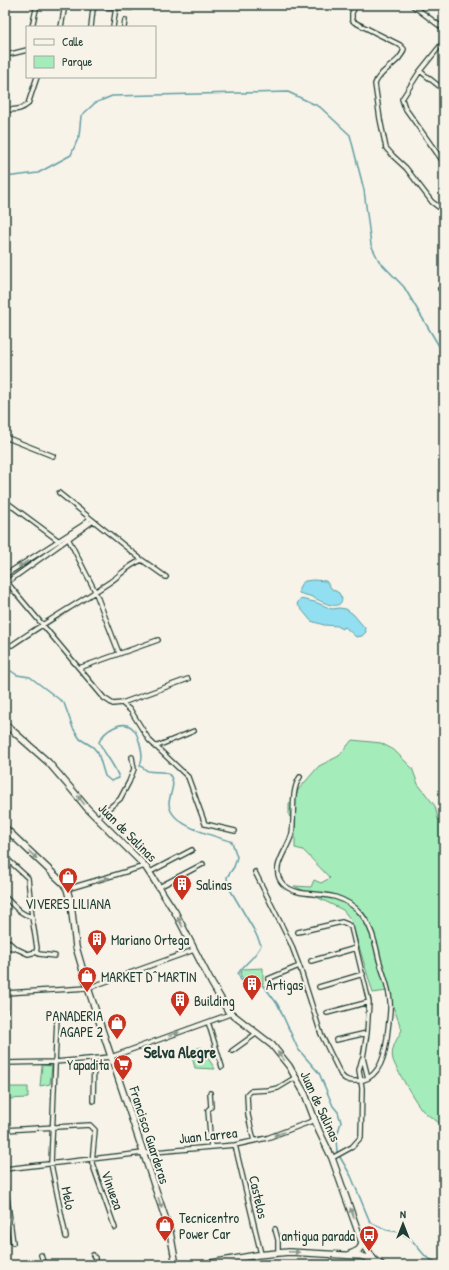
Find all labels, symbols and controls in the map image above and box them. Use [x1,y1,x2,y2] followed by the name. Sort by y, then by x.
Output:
[26,26,156,78] legend
[62,33,83,50] text: Calle
[62,53,92,70] text: Parque
[17,560,29,567] one-way arrow
[77,795,85,806] one-way arrow
[94,798,162,866] street label: Juan de Salinas
[28,850,38,860] one-way arrow
[57,866,79,894] shop icon: VIVERES LILIANA
[171,873,193,901] building icon: Salinas
[196,875,232,894] place label: Salinas
[99,876,111,882] one-way arrow
[25,894,111,913] place label: VIVERES LILIANA
[177,916,183,927] one-way arrow
[86,928,108,956] building icon: Mariano Ortega
[111,930,190,950] place label: Mariano Ortega
[76,965,98,993] shop icon: MARKET D^MARTIN
[101,967,196,986] place label: MARKET D^MARTIN
[241,973,263,1001] building icon: Artigas
[266,975,303,995] place label: Artigas
[169,989,191,1017] building icon: Building
[194,991,235,1011] place label: Building
[46,1006,103,1041] place label: PANADERIA AGAPE 2
[106,1012,128,1040] shop icon: PANADERIA AGAPE 2
[169,1031,181,1037] one-way arrow
[144,1041,217,1064] district label: Selva Alegre
[277,1051,286,1062] one-way arrow
[112,1053,134,1081] supermarket icon: Yapadita
[67,1055,110,1075] place label: Yapadita
[296,1068,346,1144] street label: Juan de Salinas
[125,1083,175,1186] street label: Francisco Guarderas
[178,1122,239,1147] street label: Juan Larrea
[272,1132,284,1138] one-way arrow
[97,1168,129,1213] street label: Vinueza
[245,1174,273,1220] street label: Castelos
[57,1185,81,1212] street label: Melo
[157,1197,163,1209] one-way arrow
[383,1204,423,1244] north arrow
[348,1206,354,1218] one-way arrow
[400,1207,406,1221] text: N
[179,1208,240,1243] place label: Tecnicentro Power Car
[154,1214,176,1242] shop icon: Tecnicentro Power Car
[358,1224,380,1252] bus stop icon: antigua parada
[281,1226,355,1246] place label: antigua parada
[288,1249,300,1256] one-way arrow

